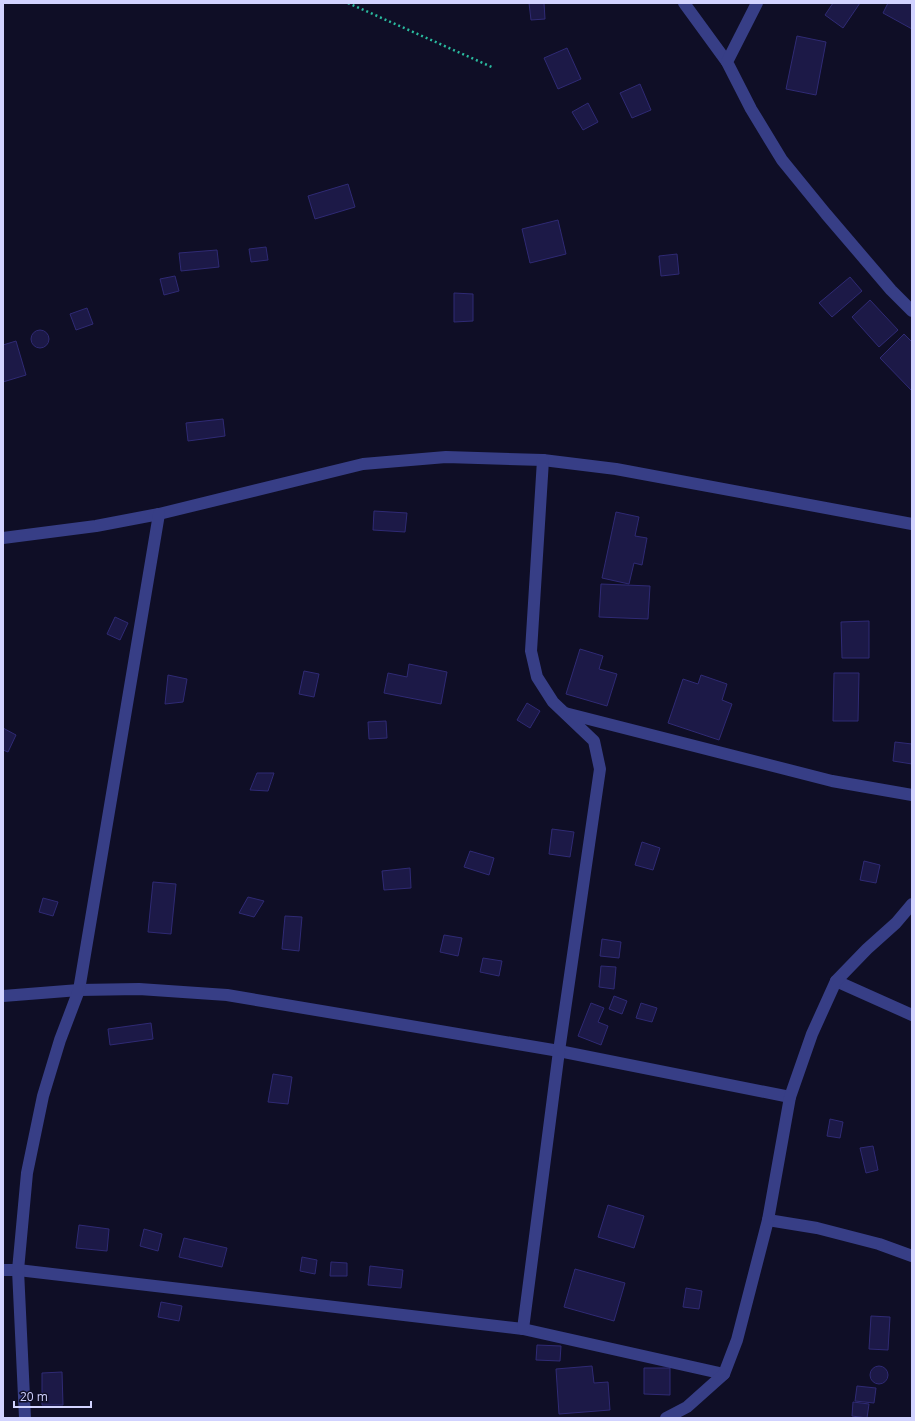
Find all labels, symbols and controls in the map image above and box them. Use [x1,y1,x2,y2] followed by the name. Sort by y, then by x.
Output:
[14,1383,91,1409] scale bar
[20,1388,48,1405] text: 20 m

